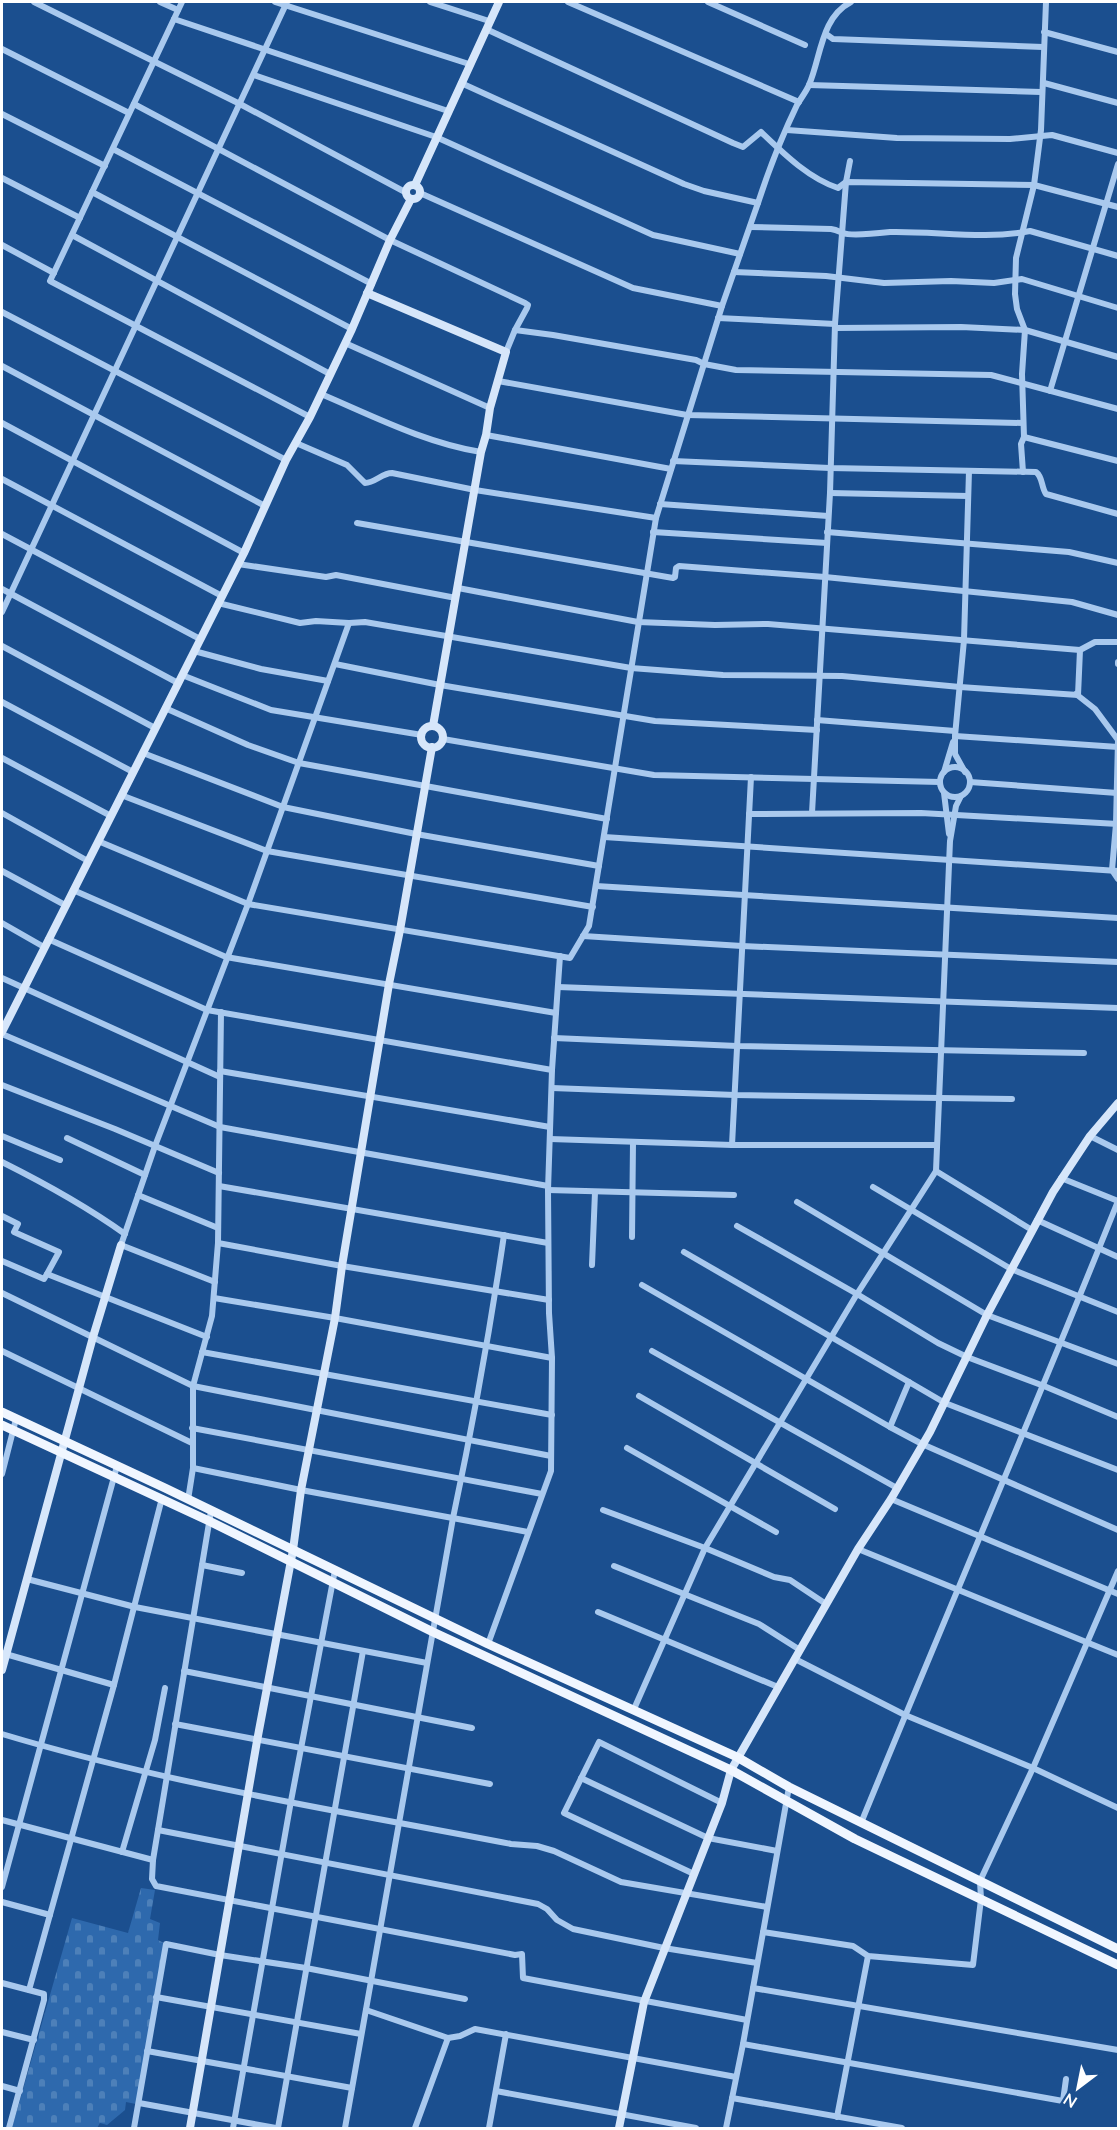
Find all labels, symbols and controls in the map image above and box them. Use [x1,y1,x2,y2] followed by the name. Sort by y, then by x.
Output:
[1048,2058,1108,2118] north arrow
[1060,2090,1080,2112] text: N

